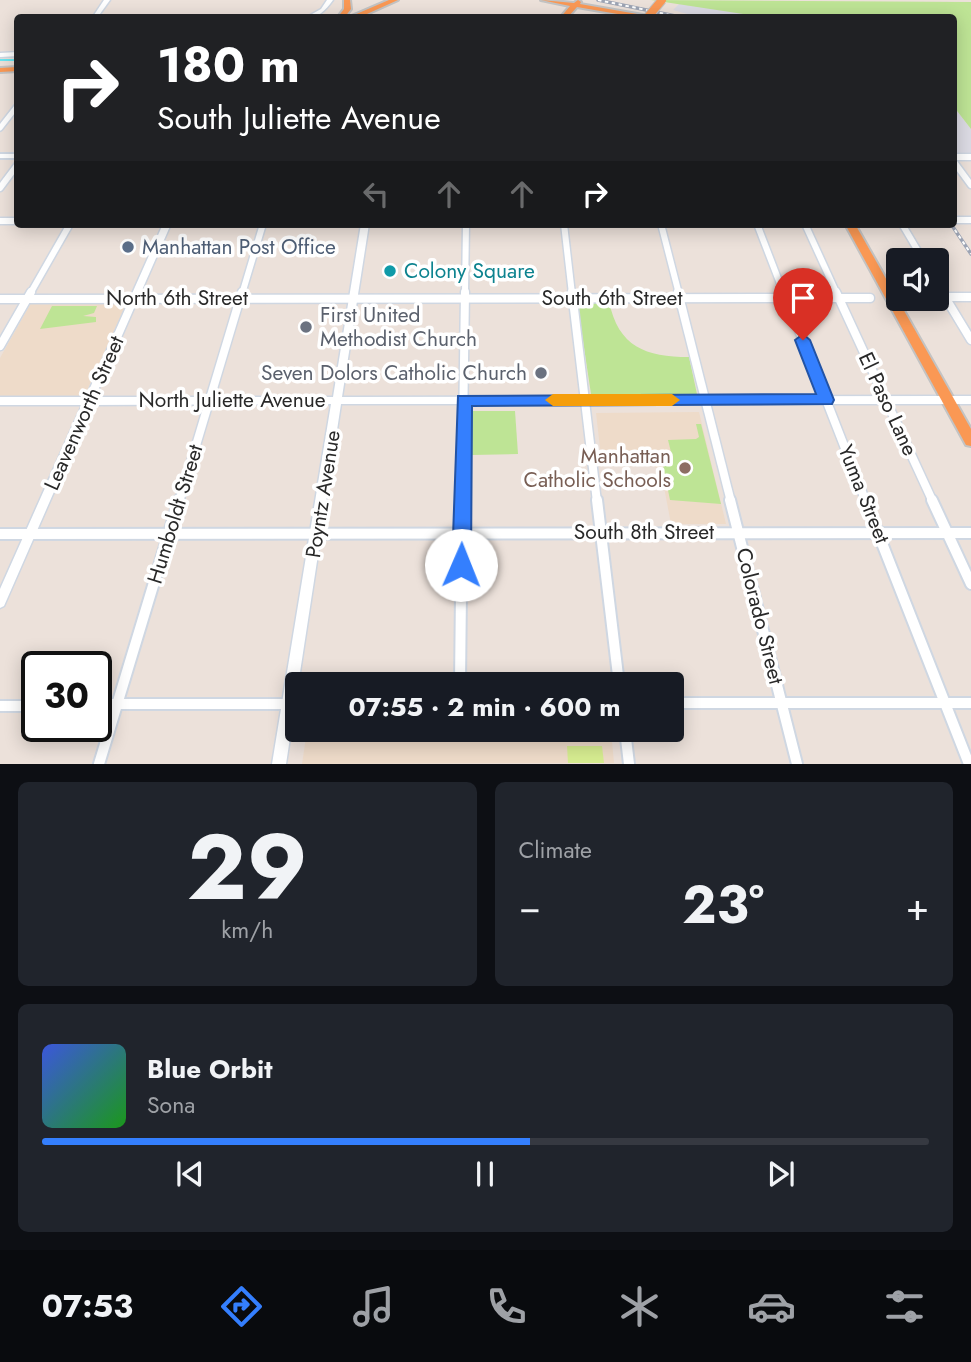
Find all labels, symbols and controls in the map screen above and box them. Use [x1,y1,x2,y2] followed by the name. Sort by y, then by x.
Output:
[157,30,300,100] text: 180 m
[42,42,133,133] icon: right
[157,95,441,141] text: South Juliette Avenue
[357,175,395,213] icon: left
[430,175,468,213] icon: ahead
[503,175,541,213] icon: ahead
[576,175,614,213] icon: right
[142,232,336,262] place label: Manhattan Post Office
[120,239,136,255] marker: Manhattan Post Office
[886,248,949,311] map controls
[886,248,949,311] button: sound
[404,256,535,286] place label: Colony Square
[382,263,398,279] marker: Colony Square
[773,268,833,340] pin
[784,279,822,317] icon: arrive
[106,283,248,313] street label: North 6th Street
[542,283,682,313] street label: South 6th Street
[320,300,477,354] place label: First United Methodist Church
[298,319,314,335] marker: First United Methodist Church
[37,331,131,495] street label: Leavenworth Street
[851,347,925,461] street label: El Paso Lane
[261,358,527,388] place label: Seven Dolors Catholic Church
[533,365,549,381] marker: Seven Dolors Catholic Church
[138,385,326,415] street label: North Juliette Avenue
[298,428,348,560] street label: Poyntz Avenue
[831,440,897,548] street label: Yuma Street
[140,441,210,587] street label: Humboldt Street
[524,441,671,495] place label: Manhattan Catholic Schools
[677,460,693,476] marker: Manhattan Catholic Schools
[574,517,714,547] street label: South 8th Street
[424,528,498,602] position arrow
[729,545,791,687] street label: Colorado Street
[21,651,112,742] speed limit sign: 30
[349,688,621,726] text: 07:55 · 2 min · 600 m
[187,802,308,933] text: 29
[519,833,592,867] text: Climate
[682,867,764,943] text: 23°
[519,879,541,934] text: −
[906,879,929,934] text: +
[221,913,273,947] text: km/h
[147,1050,272,1088] text: Blue Orbit
[147,1088,195,1122] text: Sona
[171,1155,209,1193] icon: previous
[466,1155,504,1193] icon: pause
[762,1155,800,1193] icon: next
[217,1282,266,1331] icon: directions
[349,1282,398,1331] icon: music
[482,1282,531,1331] icon: phone
[615,1282,664,1331] icon: climate
[747,1282,796,1331] icon: car
[880,1282,929,1331] icon: filters
[42,1283,133,1329] text: 07:53

